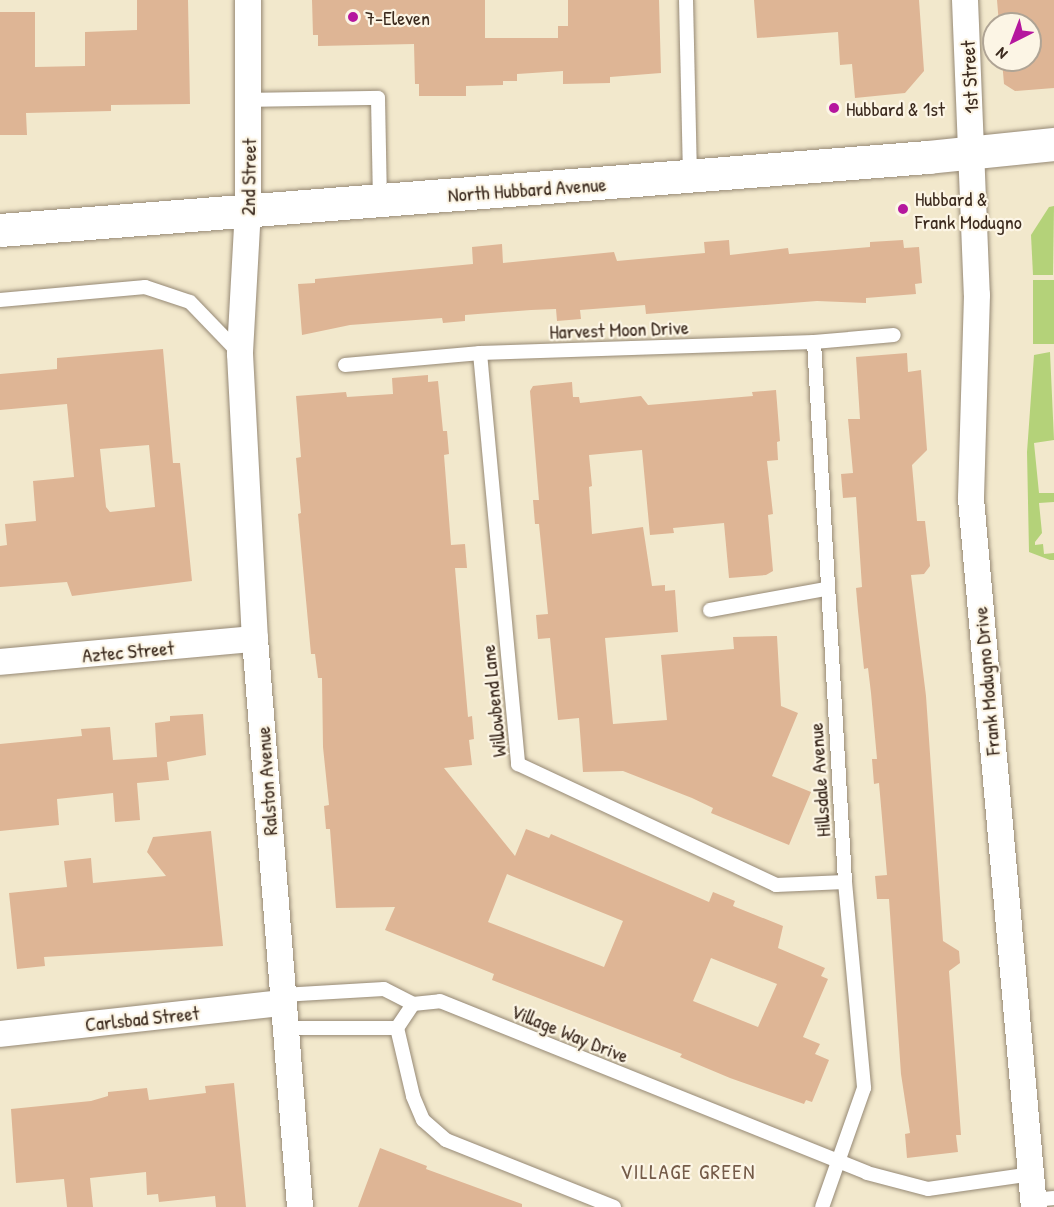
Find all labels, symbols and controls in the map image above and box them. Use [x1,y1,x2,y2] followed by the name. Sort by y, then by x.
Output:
[365,5,430,29] place label: 7-Eleven
[346,10,360,24] marker: 7-Eleven
[982,12,1042,72] north arrow
[955,40,983,114] street label: 1st Street
[991,43,1012,65] text: N
[846,96,945,120] place label: Hubbard & 1st
[827,101,841,115] marker: Hubbard & 1st
[235,138,261,216] street label: 2nd Street
[447,171,607,207] street label: North Hubbard Avenue
[915,186,1022,233] place label: Hubbard & Frank Modugno
[896,202,910,216] marker: Hubbard & Frank Modugno
[549,315,689,343] street label: Harvest Moon Drive
[968,606,1004,756] street label: Frank Modugno Drive
[81,635,175,667] street label: Aztec Street
[475,644,511,758] street label: Willowbend Lane
[803,722,835,838] street label: Hillsdale Avenue
[250,726,282,836] street label: Ralston Avenue
[508,999,632,1067] street label: Village Way Drive
[84,1000,200,1036] street label: Carlsbad Street
[620,1159,756,1185] district label: VILLAGE GREEN

